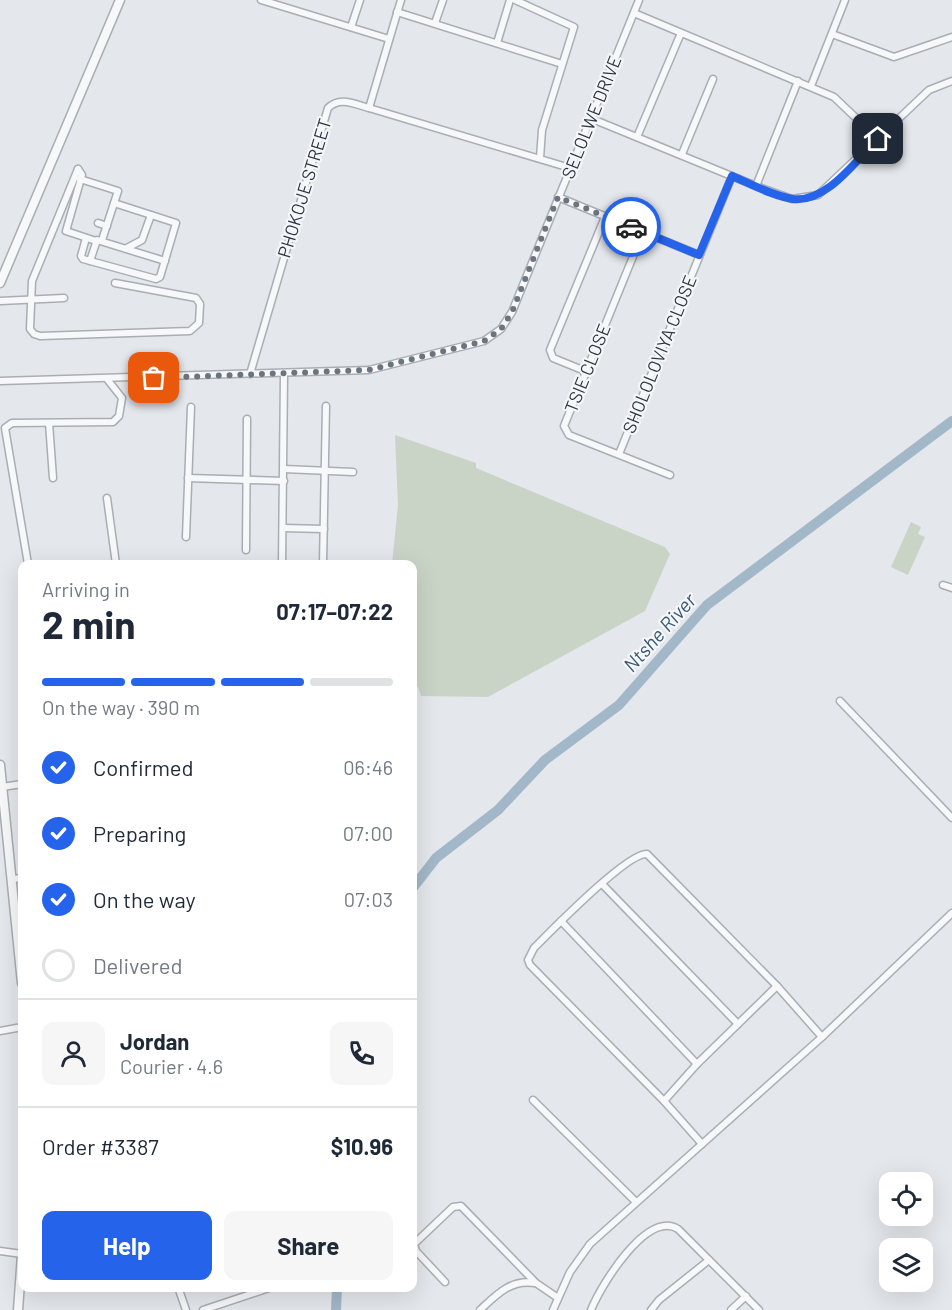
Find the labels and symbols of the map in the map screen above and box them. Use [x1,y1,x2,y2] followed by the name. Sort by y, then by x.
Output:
[556,52,626,182] street label: SELOLWE DRIVE
[852,113,903,164] pin
[272,116,336,260] street label: PHOKOJE STREET
[601,197,661,257] courier
[617,272,701,436] street label: SHOLOLOVIYA CLOSE
[559,320,615,416] street label: TSIE CLOSE
[128,352,179,403] pin
[618,587,701,676] water label: Ntshe River

